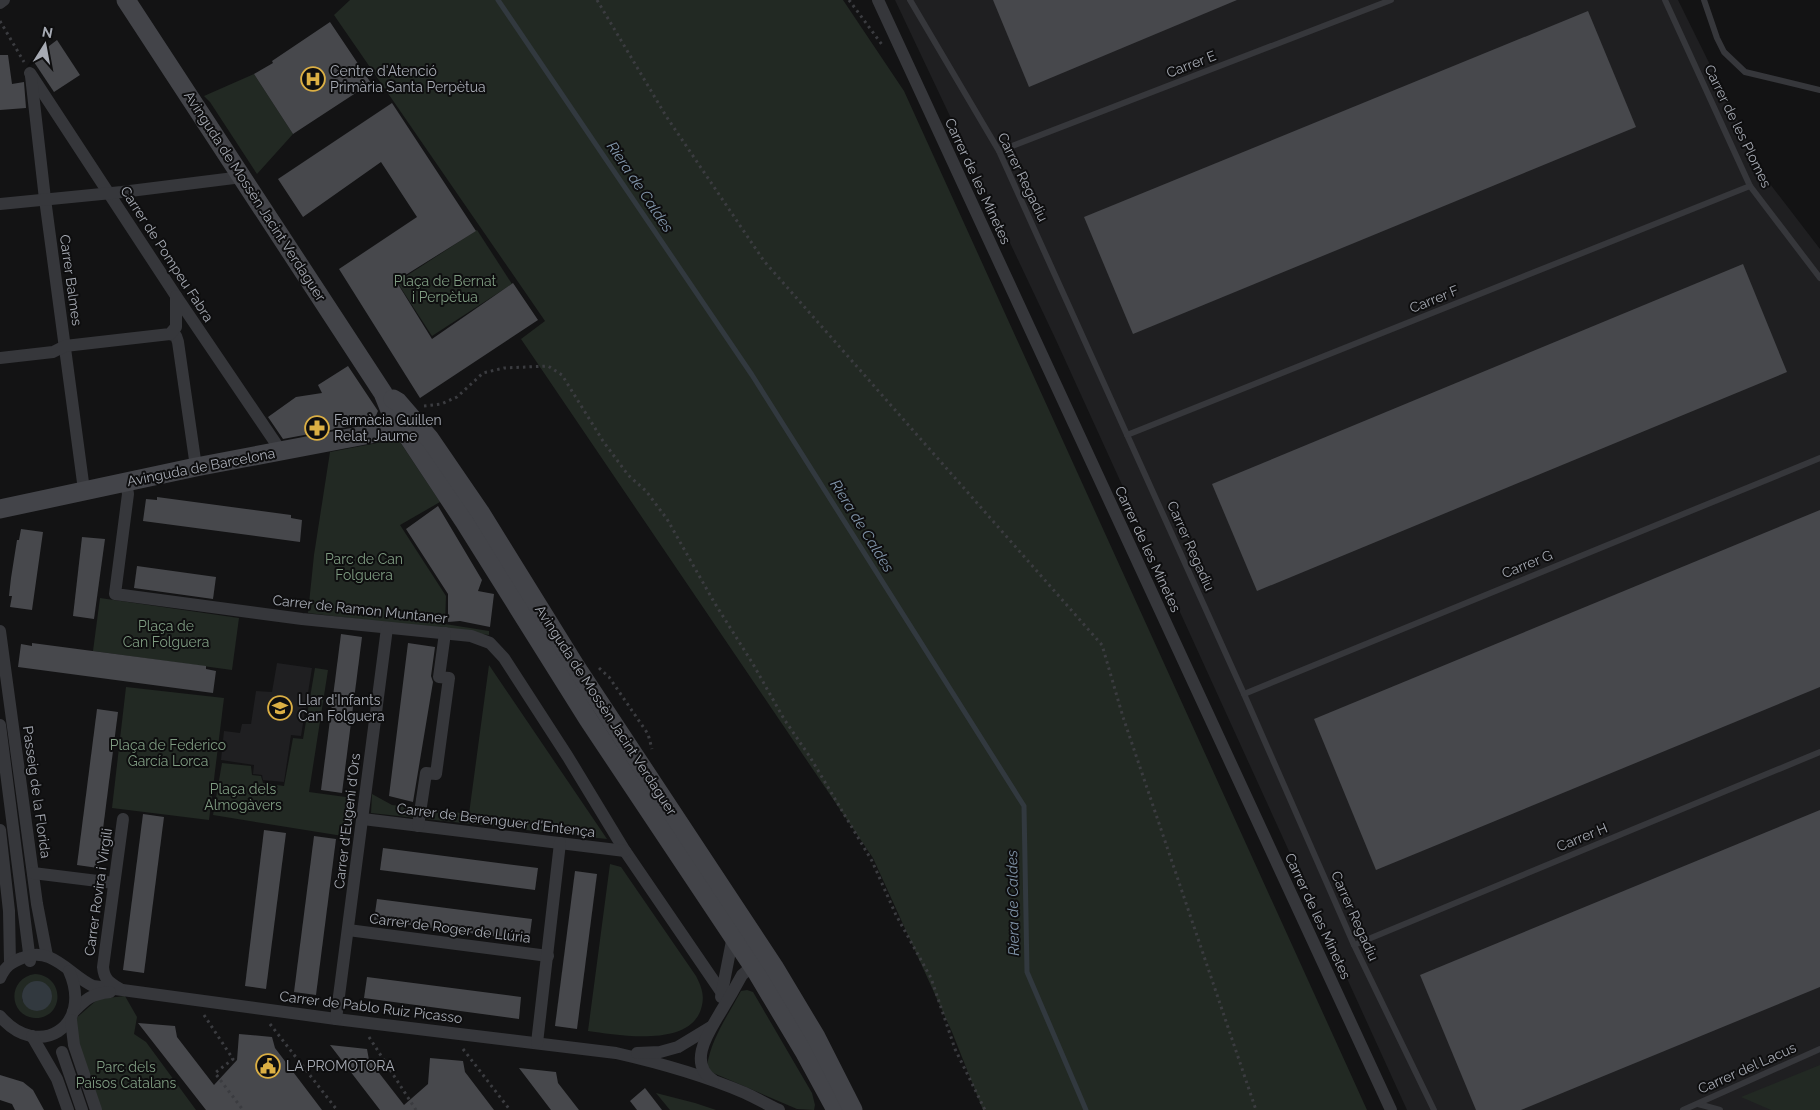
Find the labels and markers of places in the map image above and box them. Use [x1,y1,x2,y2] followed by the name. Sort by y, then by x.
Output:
[330,63,486,95] place label: Centre d'Atenció Primària Santa Perpètua
[300,66,326,92] hospital icon: Centre d'Atenció Primària Santa Perpètua
[334,412,442,444] place label: Farmàcia Guillen Relat, Jaume
[304,415,330,441] pharmacy icon: Farmàcia Guillen Relat, Jaume
[298,692,385,724] place label: Llar d'Infants Can Folguera
[267,695,293,721] school or university icon: Llar d'Infants Can Folguera
[255,1053,281,1079] public building icon: LA PROMOTORA
[286,1058,395,1074] place label: LA PROMOTORA

